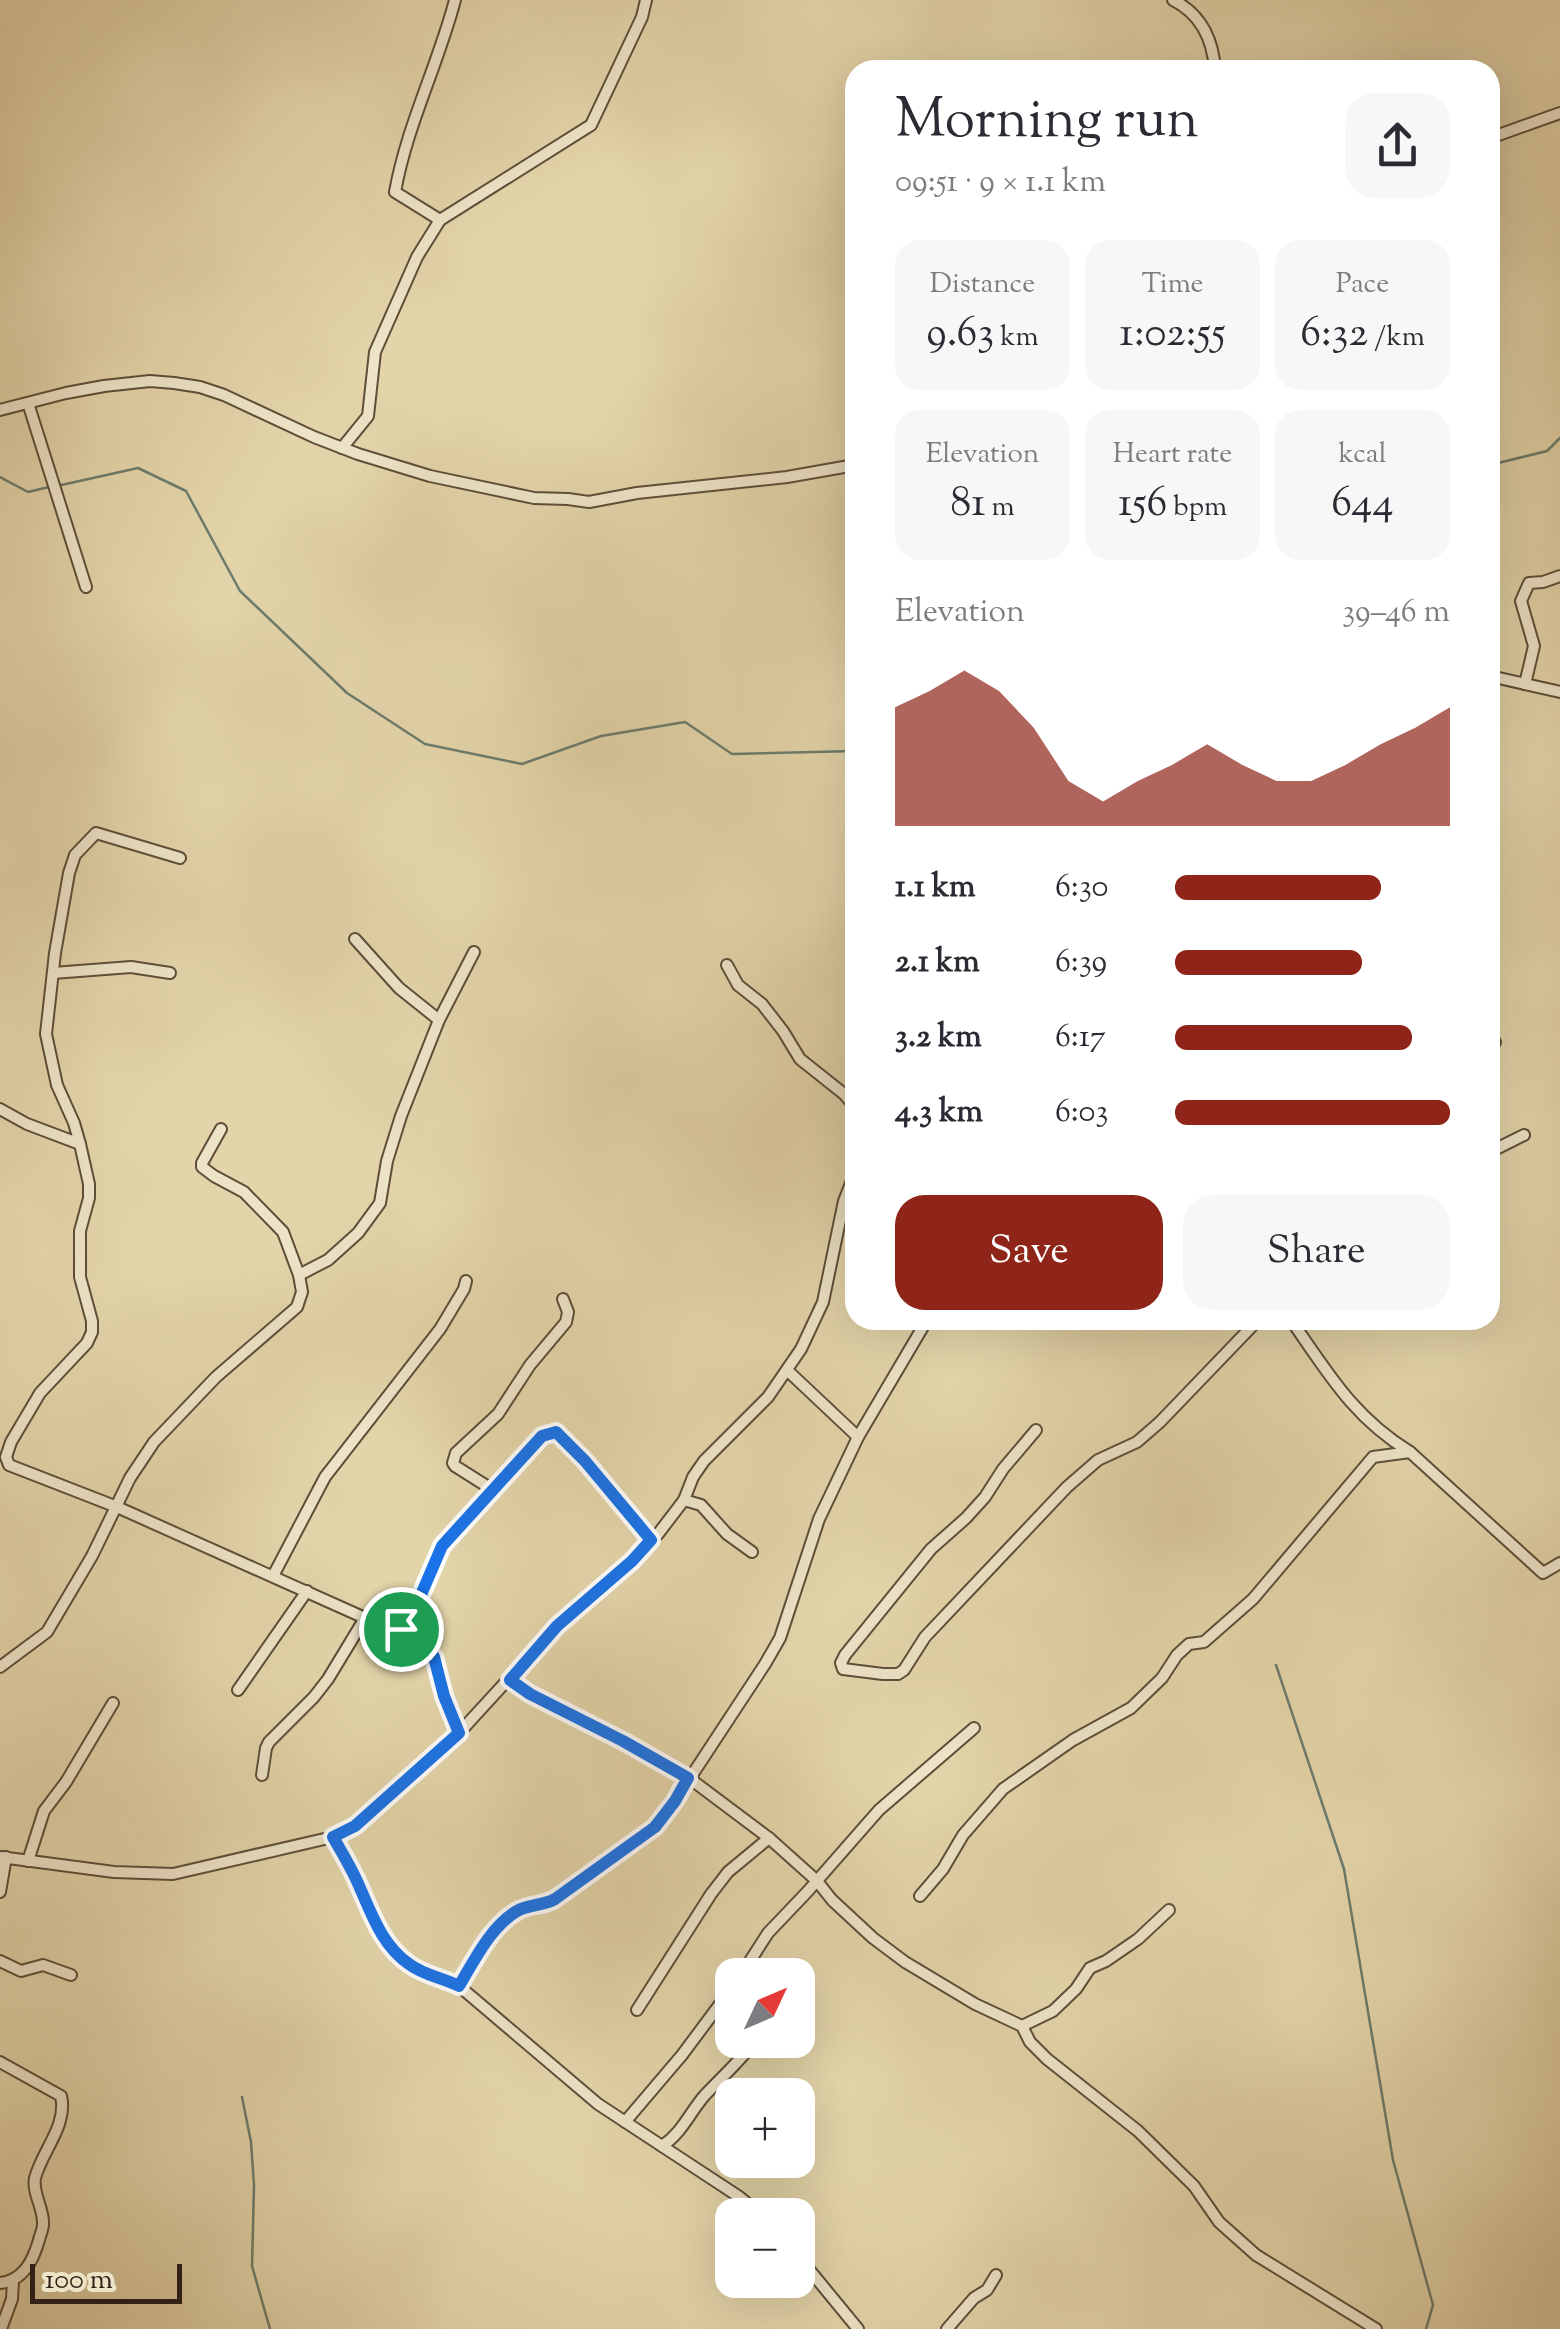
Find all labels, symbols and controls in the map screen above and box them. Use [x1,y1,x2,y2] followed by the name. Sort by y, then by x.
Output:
[895,83,1199,162] text: Morning run
[1345,93,1450,198] button: share
[895,160,1106,206] text: 09:51 · 9 × 1.1 km
[930,265,1035,305] text: Distance
[1141,265,1204,305] text: Time
[1336,265,1389,305] text: Pace
[926,305,994,365] text: 9.63
[1119,305,1226,365] text: 1:02:55
[1300,305,1368,365] text: 6:32
[994,318,1039,358] text: km
[1368,318,1425,358] text: /km
[926,435,1039,475] text: Elevation
[1113,435,1232,475] text: Heart rate
[1338,435,1387,475] text: kcal
[950,475,986,535] text: 81
[1118,475,1167,535] text: 156
[1331,475,1394,535] text: 644
[986,488,1015,528] text: m
[1167,488,1227,528] text: bpm
[895,590,1025,636] text: Elevation
[1342,590,1450,636] text: 39–46 m
[895,865,976,911] text: 1.1 km
[1055,865,1108,911] text: 6:30
[895,940,980,986] text: 2.1 km
[1055,940,1107,986] text: 6:39
[895,1015,982,1061] text: 3.2 km
[1055,1015,1106,1061] text: 6:17
[895,1090,983,1136] text: 4.3 km
[1055,1090,1108,1136] text: 6:03
[895,1195,1163,1310] button: Save
[1183,1195,1450,1310] button: Share
[359,1587,444,1672] pin
[374,1602,429,1657] icon: arrive
[715,1958,815,2058] north arrow
[715,1958,815,2298] map controls
[715,2078,815,2178] button: +
[715,2198,815,2298] button: −
[30,2259,182,2304] scale bar
[45,2261,113,2301] text: 100 m

